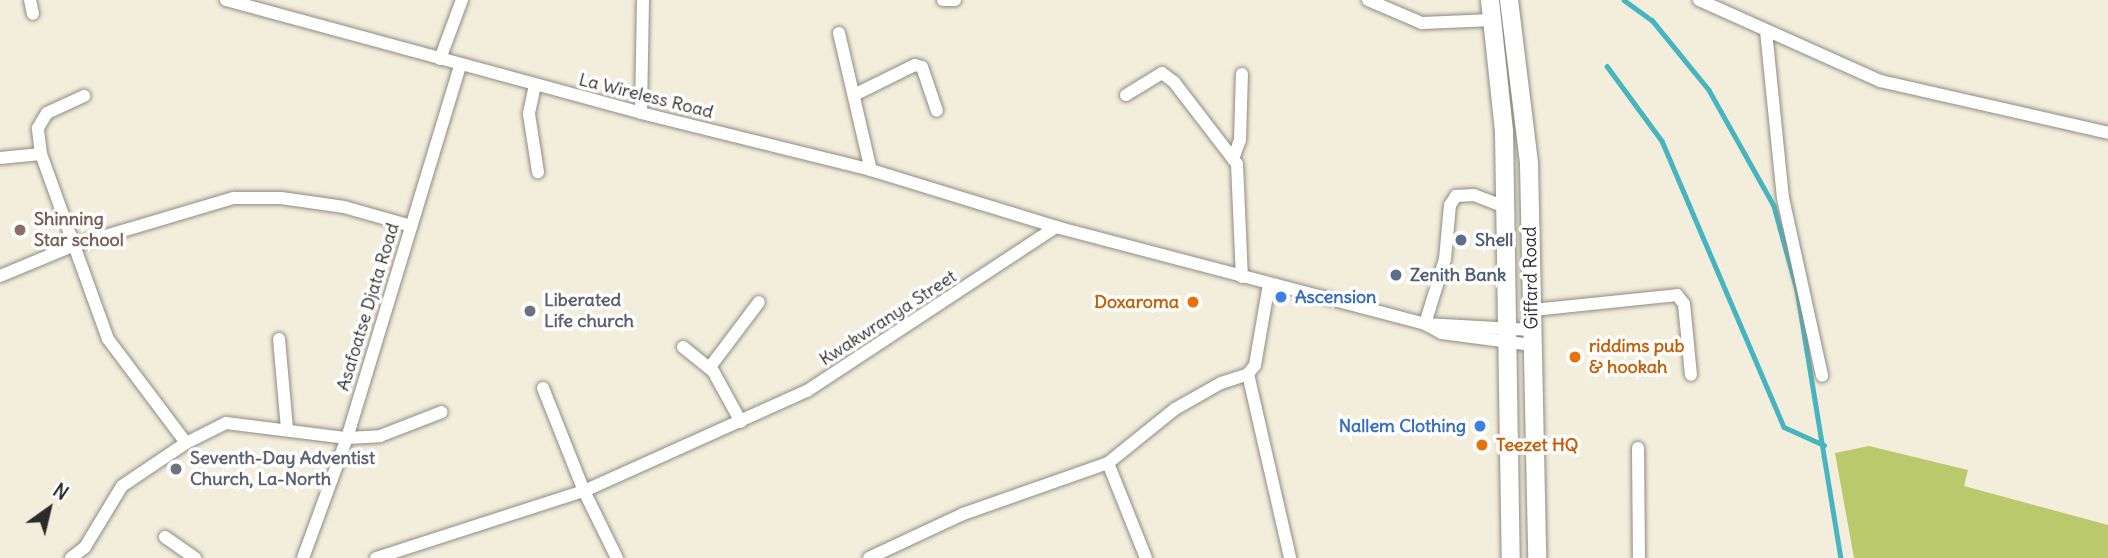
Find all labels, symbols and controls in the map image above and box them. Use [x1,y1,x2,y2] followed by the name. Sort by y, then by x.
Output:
[577,69,715,123] street label: La Wireless Road
[34,209,124,252] place label: Shinning Star school
[332,221,404,393] street label: Asafoatse Djata Road
[12,222,28,238] marker: Shinning Star school
[1519,226,1543,330] street label: Giffard Road
[1475,229,1513,251] place label: Shell
[1453,232,1469,248] marker: Shell
[1410,264,1506,286] place label: Zenith Bank
[815,266,961,370] street label: Kwakwranya Street
[1388,267,1404,283] marker: Zenith Bank
[1295,286,1376,308] place label: Ascension
[1273,289,1289,305] marker: Ascension
[544,290,634,332] place label: Liberated Life church
[1094,291,1179,313] place label: Doxaroma
[1185,294,1201,310] marker: Doxaroma
[522,303,538,319] marker: Liberated Life church
[1589,336,1685,378] place label: riddims pub & hookah
[1567,349,1583,365] marker: riddims pub & hookah
[1339,415,1466,437] place label: Nallem Clothing
[1472,418,1488,434] marker: Nallem Clothing
[1496,434,1578,456] place label: Teezet HQ
[1474,437,1490,453] marker: Teezet HQ
[190,448,375,490] place label: Seventh-Day Adventist Church, La-North
[168,461,184,477] marker: Seventh-Day Adventist Church, La-North
[14,474,84,544] north arrow
[49,478,73,505] text: N

